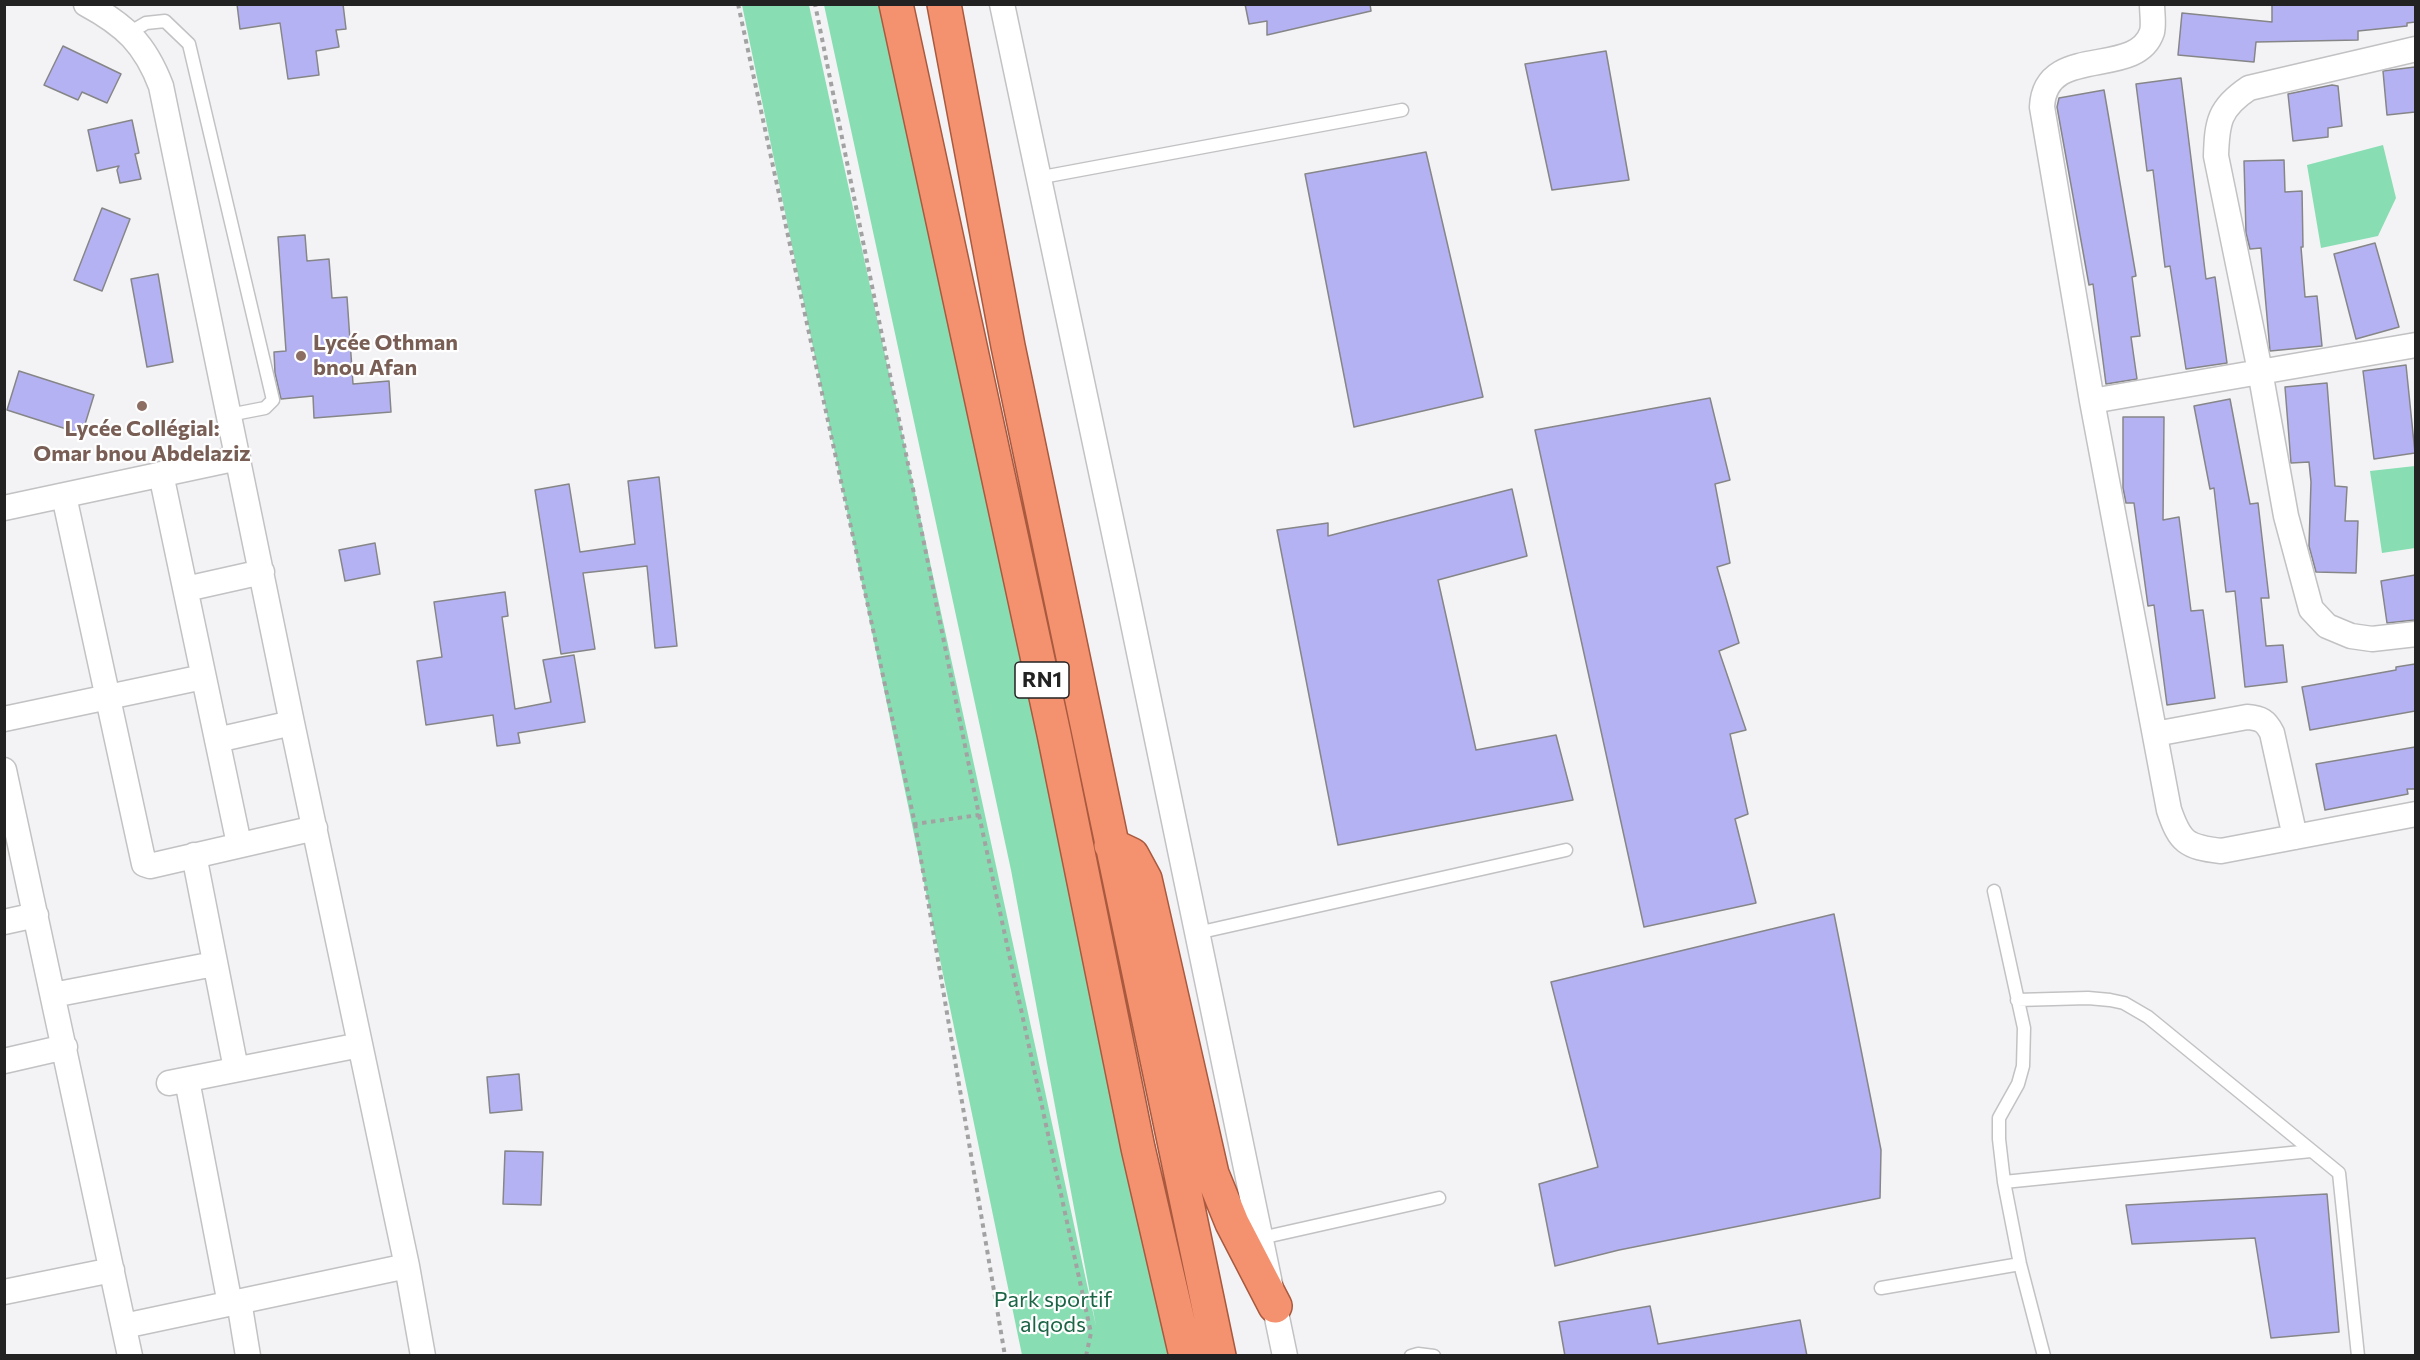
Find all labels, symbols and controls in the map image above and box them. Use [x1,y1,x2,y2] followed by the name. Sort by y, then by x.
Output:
[313,330,458,382] place label: Lycée Othman bnou Afan
[294,349,308,363] marker: Lycée Othman bnou Afan
[135,399,149,413] marker: Lycée Collégial: Omar bnou Abdelaziz
[33,416,251,468] place label: Lycée Collégial: Omar bnou Abdelaziz
[1015,662,1069,698] road number: RN1
[994,1287,1112,1338] park label: Park sportif alqods

